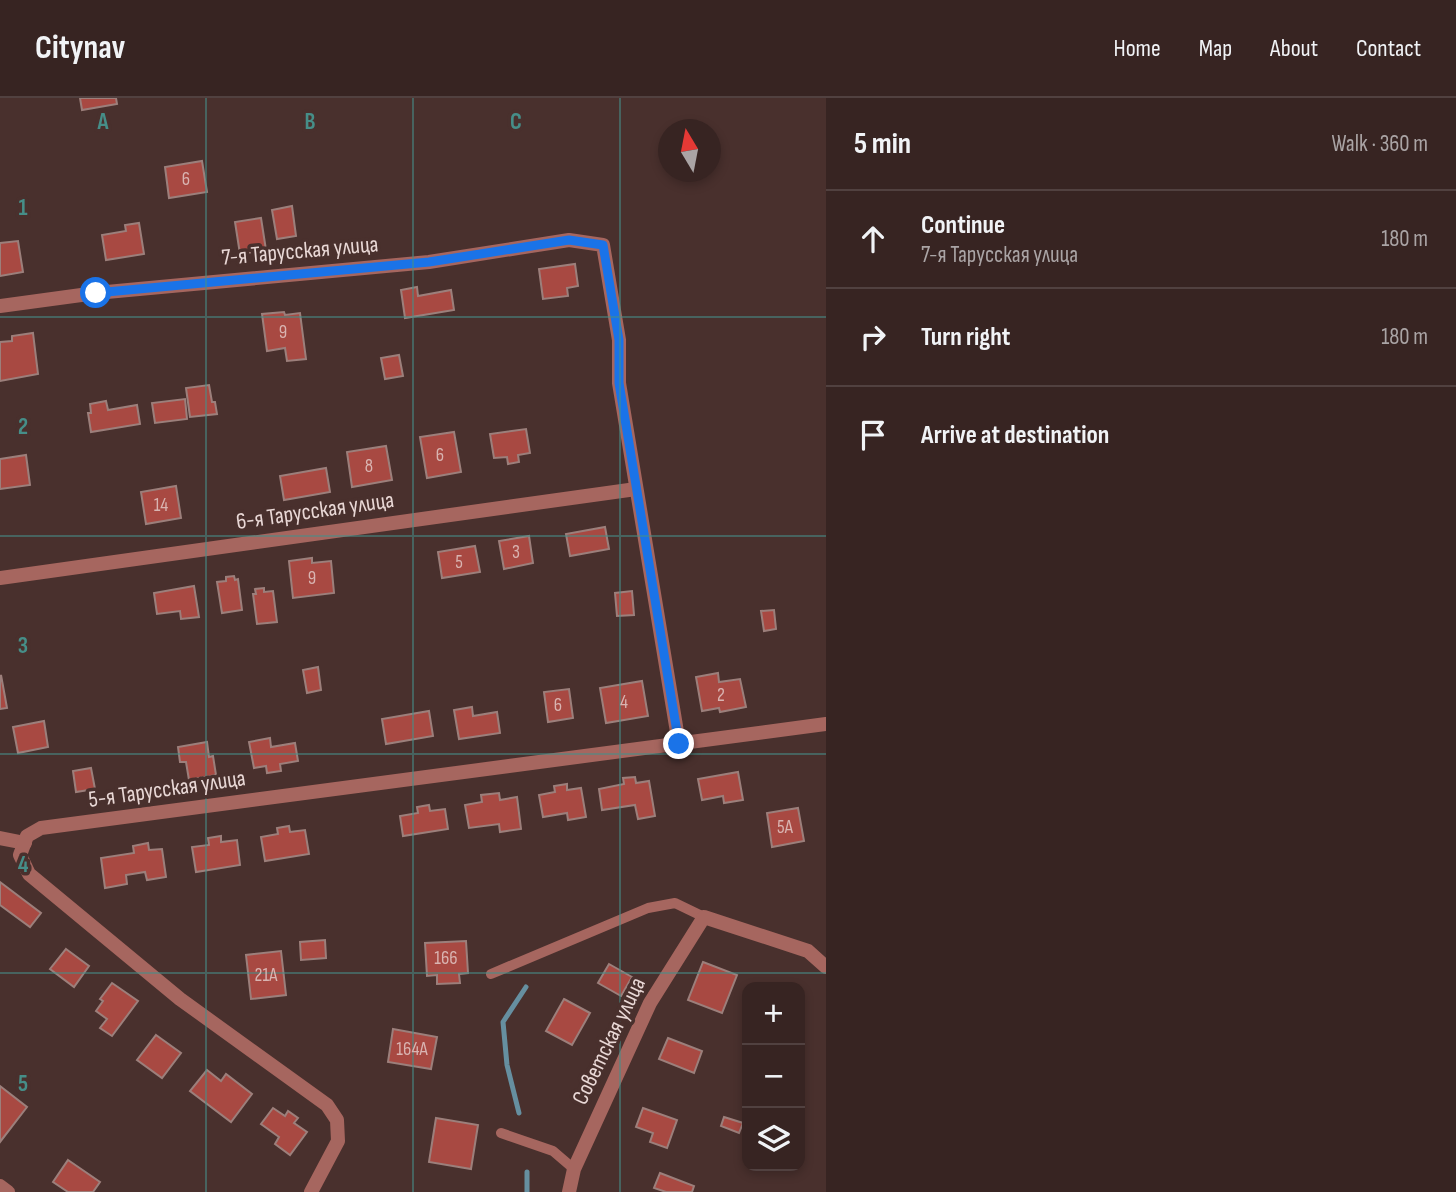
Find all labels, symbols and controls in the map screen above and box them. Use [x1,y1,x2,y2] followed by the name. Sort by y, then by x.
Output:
[35,28,125,68] text: Citynav
[1113,34,1161,63] text: Home
[1199,34,1232,63] text: Map
[1270,34,1318,63] text: About
[1356,34,1421,63] text: Contact
[97,108,110,136] text: A
[305,108,316,136] text: B
[510,108,522,136] text: C
[658,119,721,182] north arrow
[854,126,911,162] text: 5 min
[1331,130,1428,158] text: Walk · 360 m
[182,168,190,191] house number: 6
[18,194,28,222] text: 1
[921,210,1005,241] text: Continue
[854,220,892,258] icon: ahead
[1381,225,1428,253] text: 180 m
[220,230,380,272] street label: 7-я Тарусская улица
[921,241,1078,269] text: 7-я Тарусская улица
[80,277,111,308] route start
[854,318,892,356] icon: right
[279,321,287,344] house number: 9
[921,322,1010,353] text: Turn right
[1381,323,1428,351] text: 180 m
[18,413,28,441] text: 2
[854,416,892,454] icon: arrive
[921,420,1109,451] text: Arrive at destination
[436,444,444,467] house number: 6
[365,455,373,478] house number: 8
[234,486,396,536] street label: 6-я Тарусская улица
[154,494,168,517] house number: 14
[512,541,520,564] house number: 3
[455,551,463,574] house number: 5
[308,567,316,590] house number: 9
[18,632,28,660] text: 3
[717,684,725,707] house number: 2
[620,691,628,714] house number: 4
[554,694,562,717] house number: 6
[663,728,694,759] route end
[87,764,247,814] street label: 5-я Тарусская улица
[777,816,794,839] house number: 5А
[18,851,29,879] text: 4
[434,947,458,970] house number: 166
[255,964,278,987] house number: 21А
[566,973,652,1109] street label: Советская улица
[742,982,805,1171] map controls
[742,982,805,1045] button: +
[396,1038,429,1061] house number: 164А
[742,1045,805,1108] button: −
[18,1070,28,1098] text: 5
[742,1108,805,1171] button: layers

